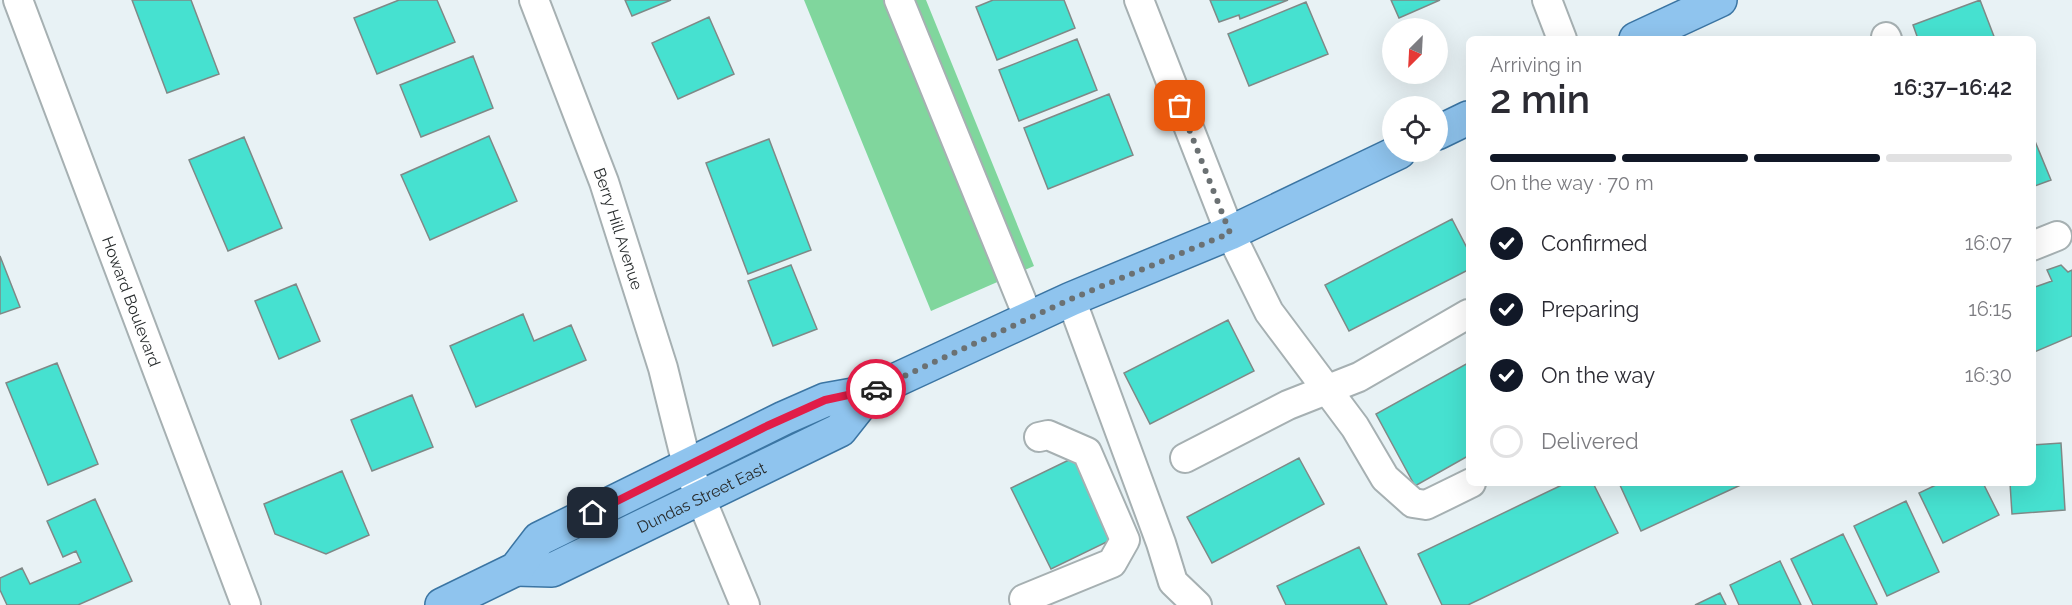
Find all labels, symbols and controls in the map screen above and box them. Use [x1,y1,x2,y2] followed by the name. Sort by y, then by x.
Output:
[1382,18,1448,84] north arrow
[1382,18,1448,162] map controls
[1490,53,1582,77] text: Arriving in
[1894,74,2012,100] text: 16:37–16:42
[1490,76,1590,122] text: 2 min
[1154,80,1205,131] pin
[1163,89,1196,122] icon: bag
[1382,96,1448,162] button: locate
[589,165,647,292] street label: Berry Hill Avenue
[1490,171,1654,195] text: On the way · 70 m
[1490,227,1523,260] icon: check
[1541,230,1648,256] text: Confirmed
[1965,231,2012,255] text: 16:07
[98,234,164,369] street label: Howard Boulevard
[1490,293,1523,326] icon: check
[1541,296,1639,322] text: Preparing
[1968,297,2012,321] text: 16:15
[846,359,906,419] courier
[1490,359,1523,392] icon: check
[1541,362,1655,388] text: On the way
[1965,363,2012,387] text: 16:30
[860,373,893,406] icon: car
[1541,428,1639,454] text: Delivered
[634,458,770,537] street label: Dundas Street East
[567,487,618,538] pin
[576,496,609,529] icon: home

